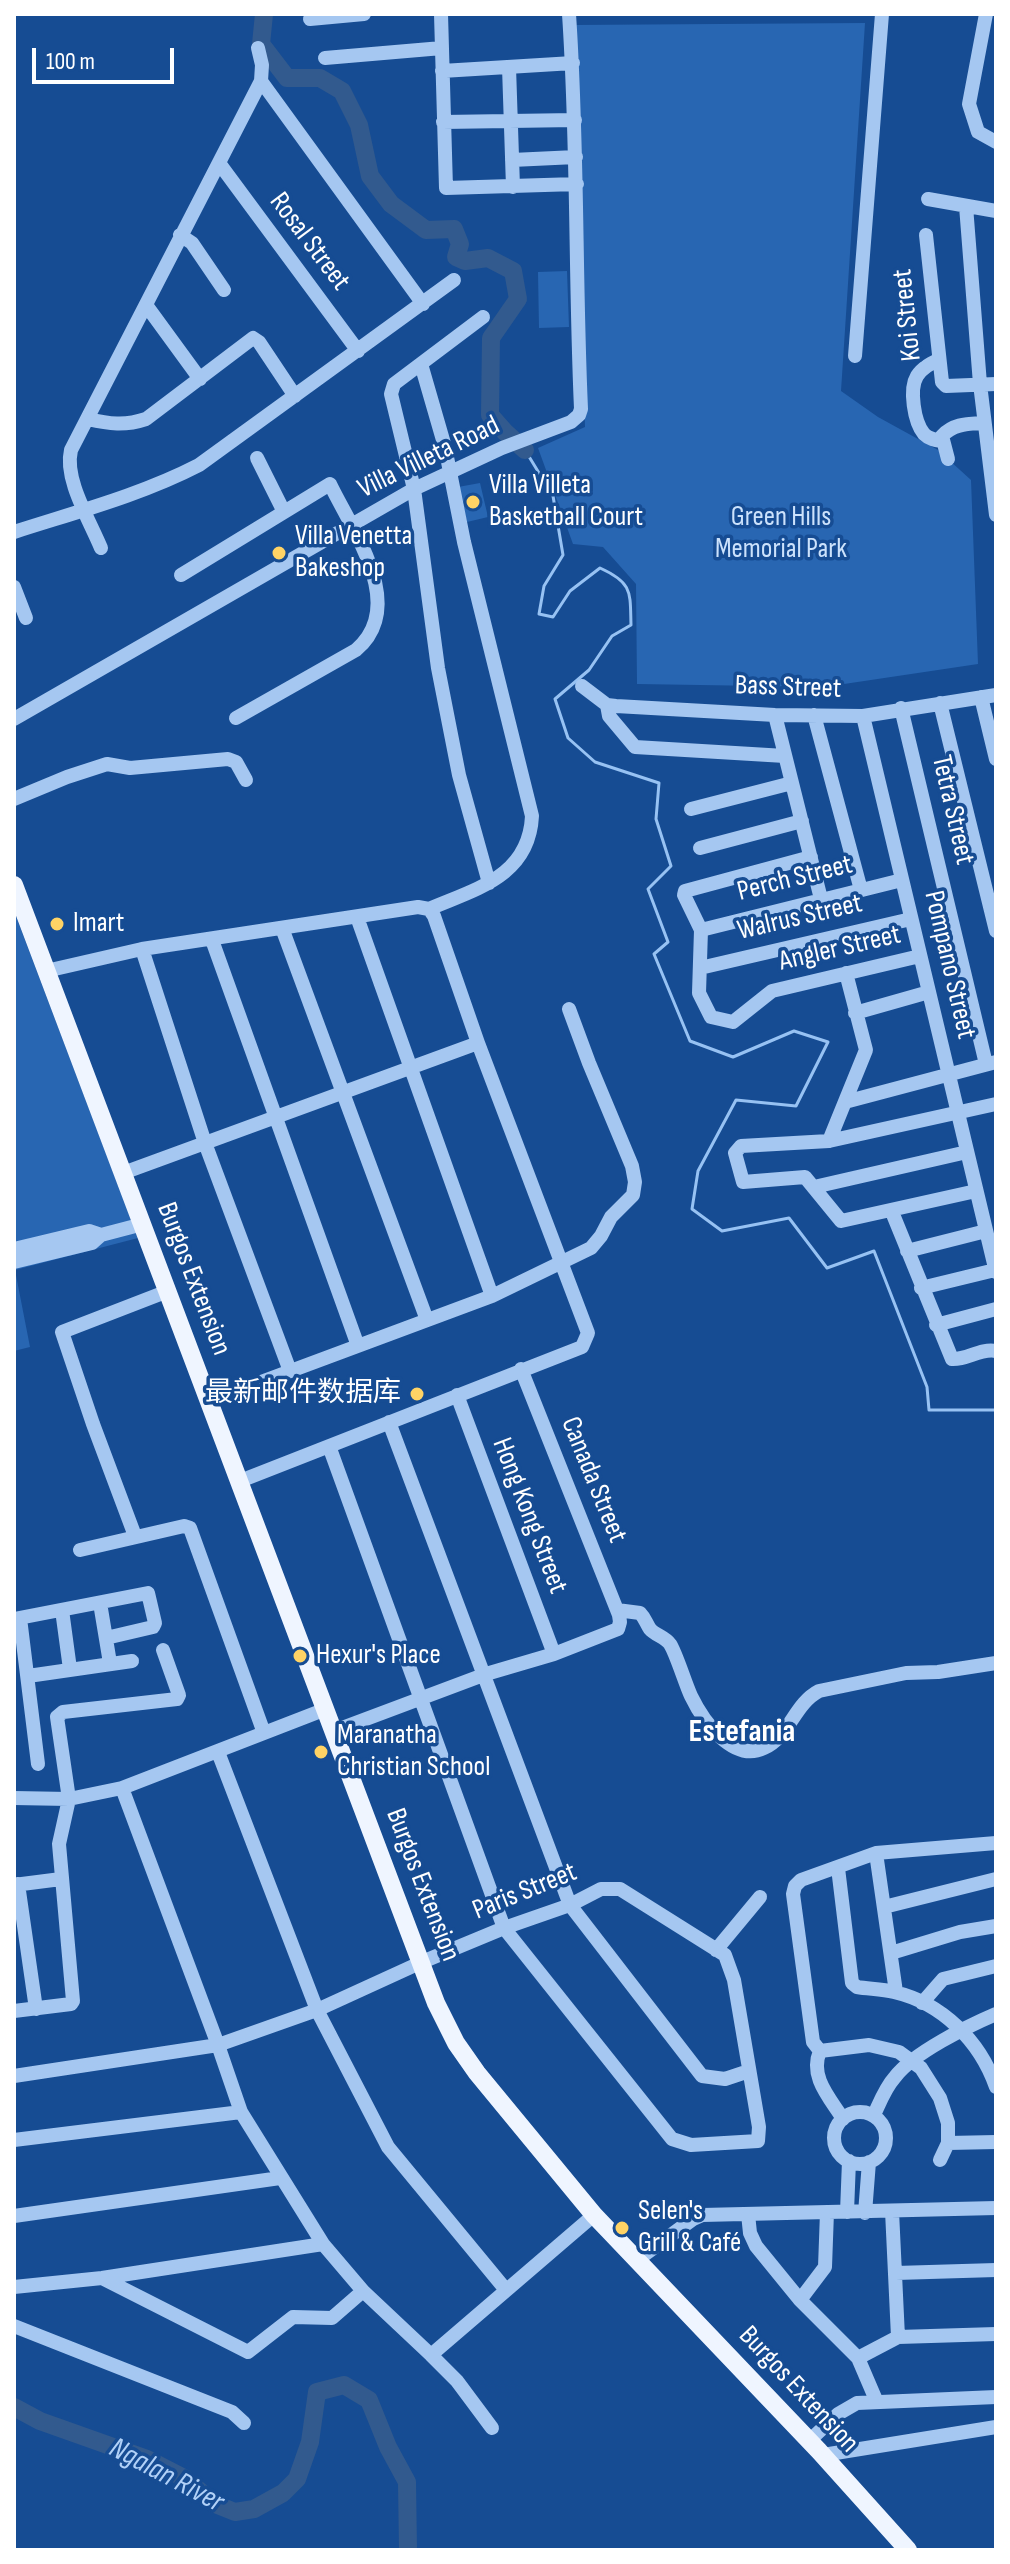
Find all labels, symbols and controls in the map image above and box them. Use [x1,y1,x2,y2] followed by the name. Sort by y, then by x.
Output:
[36,32,178,82] scale bar
[46,47,95,76] text: 100 m
[261,186,357,298] street label: Rosal Street
[886,267,930,363] street label: Koi Street
[353,409,505,507] street label: Villa Villeta Road
[489,469,643,535] place label: Villa Villeta Basketball Court
[464,493,482,511] marker: Villa Villeta Basketball Court
[715,501,847,567] park label: Green Hills Memorial Park
[295,520,412,586] place label: Villa Venetta Bakeshop
[270,544,288,562] marker: Villa Venetta Bakeshop
[734,669,842,707] street label: Bass Street
[923,752,981,868] street label: Tetra Street
[734,849,856,909] street label: Perch Street
[734,887,866,949] street label: Walrus Street
[916,888,982,1042] street label: Pompano Street
[73,907,124,941] place label: Imart
[48,915,66,933] marker: Imart
[776,919,904,979] street label: Angler Street
[148,1198,238,1360] street label: Burgos Extension
[205,1377,401,1411] place label: 最新邮件数据库
[408,1385,426,1403] marker: 最新邮件数据库
[553,1412,633,1548] street label: Canada Street
[484,1433,574,1599] street label: Hong Kong Street
[316,1639,441,1673] place label: Hexur's Place
[291,1647,309,1665] marker: Hexur's Place
[689,1714,795,1752] district label: Estefania
[337,1719,490,1785] place label: Maranatha Christian School
[312,1743,330,1761] marker: Maranatha Christian School
[377,1804,467,1966] street label: Burgos Extension
[468,1856,582,1928] street label: Paris Street
[638,2195,741,2261] place label: Selen's Grill & Café
[613,2219,631,2237] marker: Selen's Grill & Café
[731,2320,865,2460] street label: Burgos Extension
[103,2431,229,2521] water label: Ngalan River

